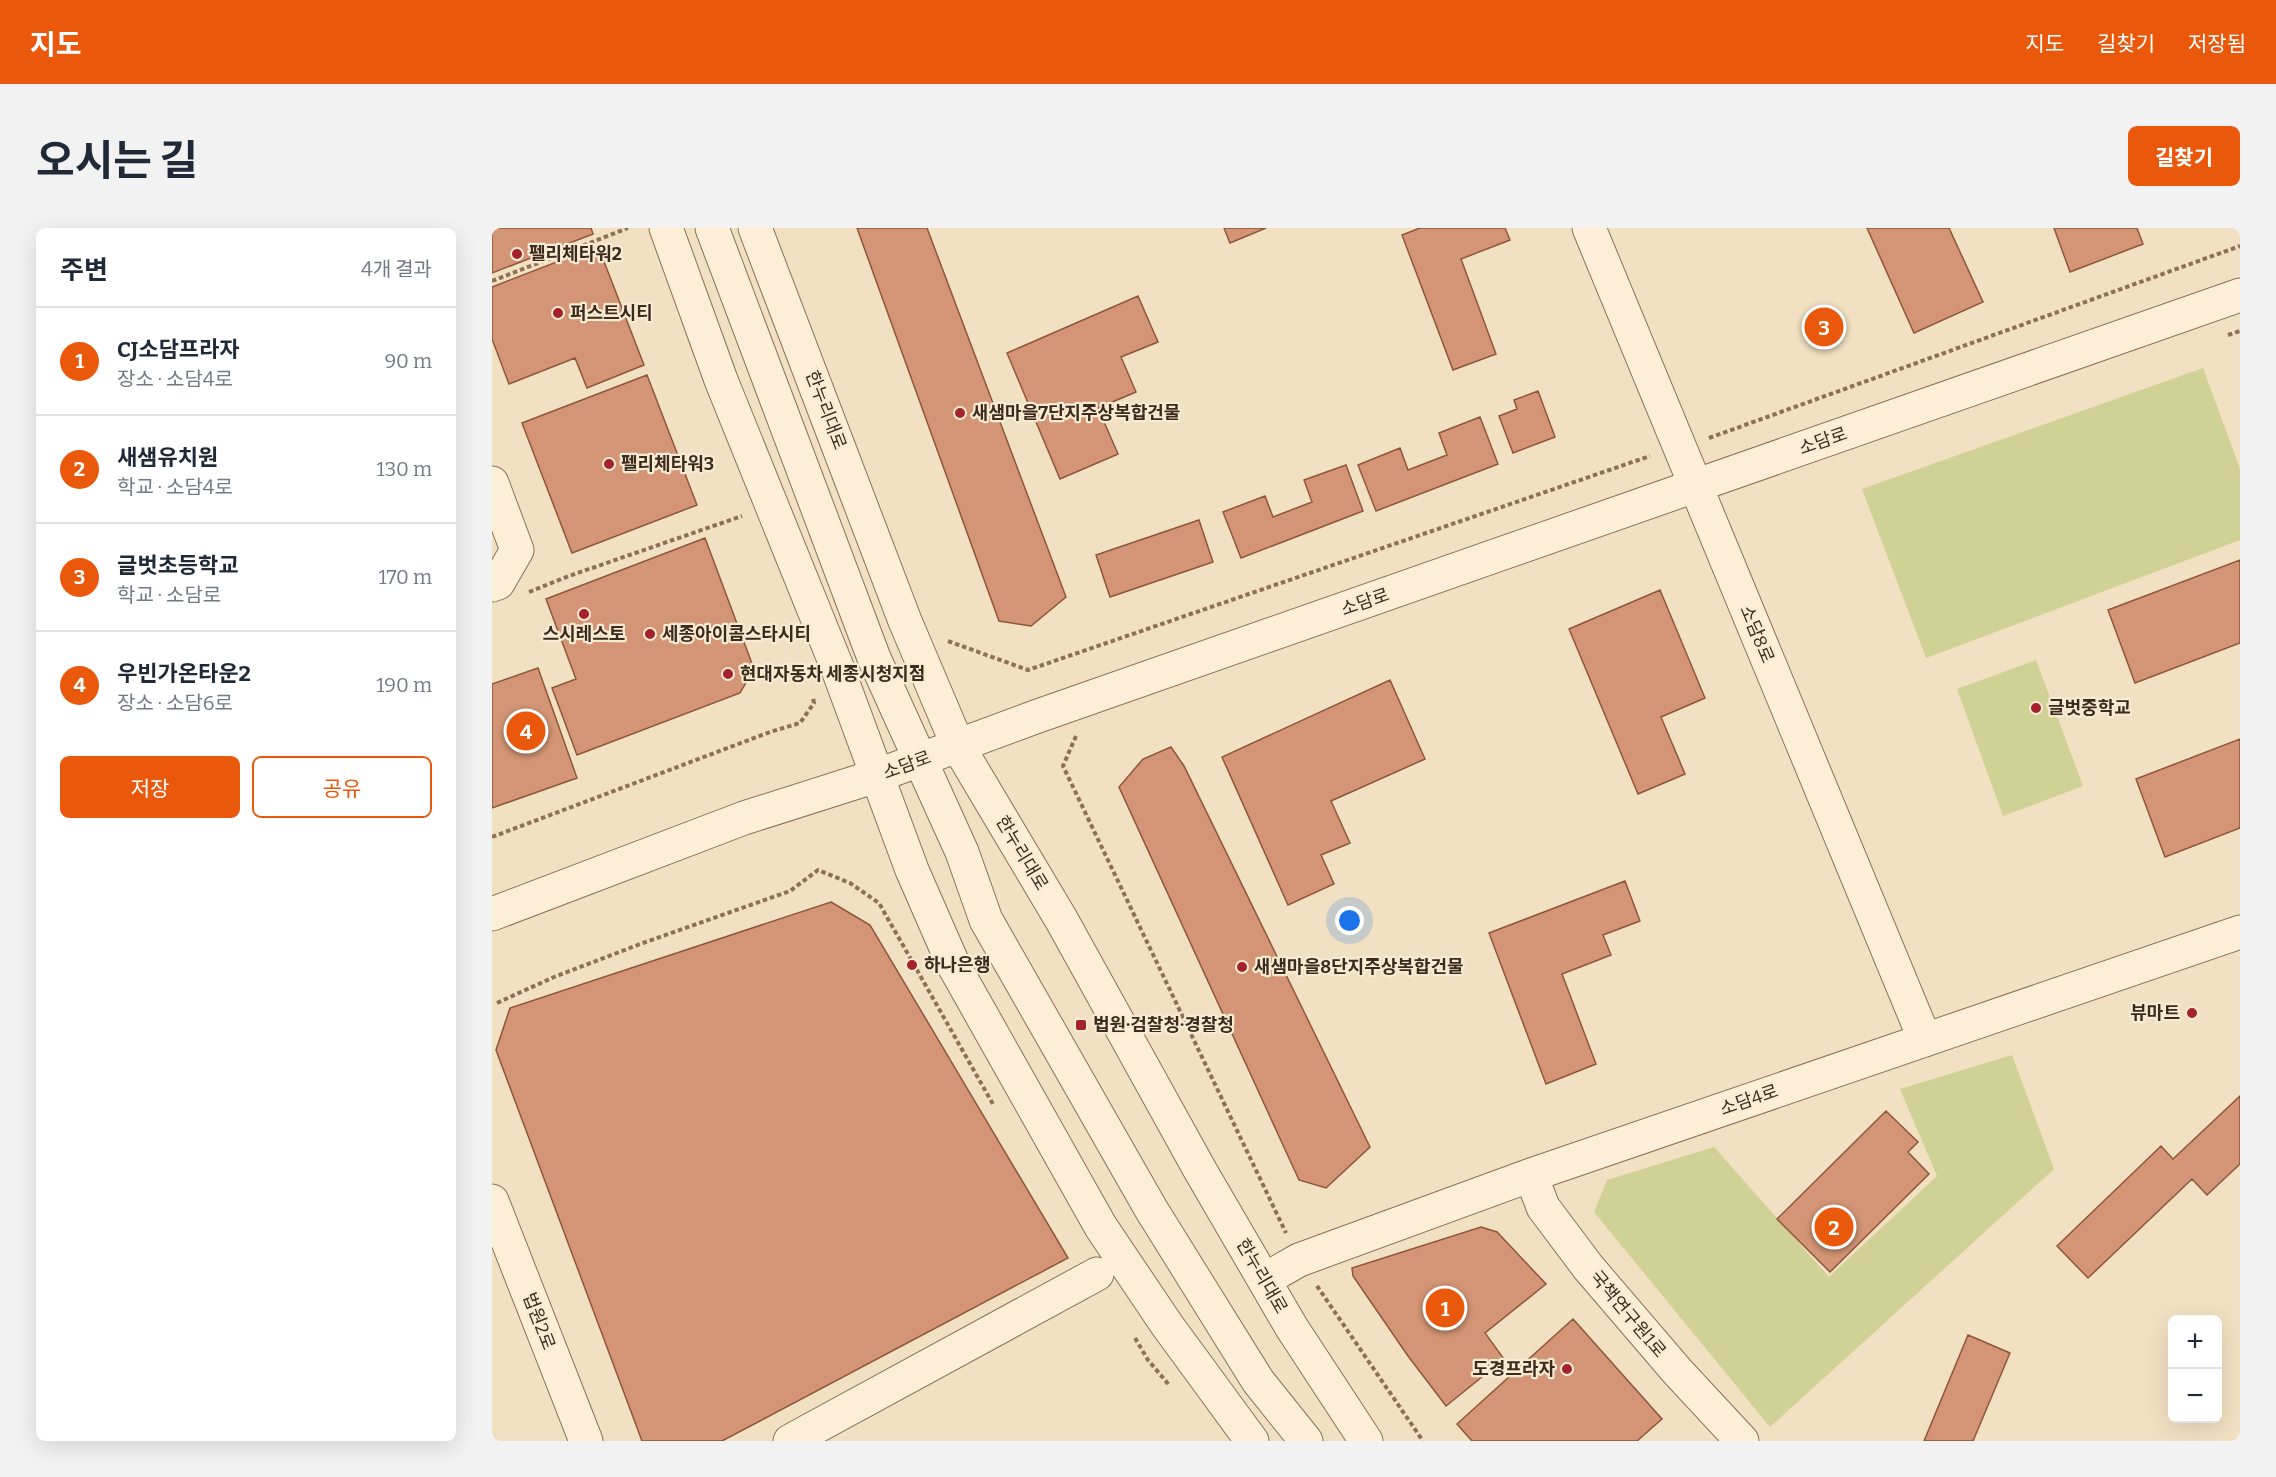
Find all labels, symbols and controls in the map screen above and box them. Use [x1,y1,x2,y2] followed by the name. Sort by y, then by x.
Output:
[30,28,82,61] text: 지도
[2025,31,2064,57] text: 지도
[2097,31,2155,57] text: 길찾기
[2188,31,2246,57] text: 저장됨
[2128,126,2240,186] button: 길찾기
[36,136,198,186] text: 오시는 길
[529,243,622,265] place label: 펠리체타워2
[510,247,524,261] marker: 펠리체타워2
[60,255,108,286] text: 주변
[361,257,432,281] text: 4개 결과
[570,302,653,324] place label: 퍼스트시티
[1804,304,1844,350] pin: 3
[551,306,565,320] marker: 퍼스트시티
[117,336,239,363] text: CJ소담프라자
[75,349,84,373] text: 1
[384,349,432,373] text: 90 m
[117,367,233,391] text: 장소 · 소담4로
[801,367,851,453] street label: 한누리대로
[972,402,1180,424] place label: 새샘마을7단지주상복합건물
[953,406,967,420] marker: 새샘마을7단지주상복합건물
[1796,423,1850,459] street label: 소담로
[117,444,218,471] text: 새샘유치원
[621,453,714,475] place label: 펠리체타워3
[74,457,85,481] text: 2
[377,457,432,481] text: 130 m
[602,457,616,471] marker: 펠리체타워3
[117,475,233,499] text: 학교 · 소담4로
[117,552,238,579] text: 글벗초등학교
[74,565,85,589] text: 3
[379,565,432,589] text: 170 m
[117,583,221,607] text: 학교 · 소담로
[1338,584,1392,620] street label: 소담로
[1735,602,1779,666] street label: 소담8로
[577,607,591,621] marker: 스시레스토
[543,623,625,645] place label: 스시레스토
[662,623,811,645] place label: 세종아이콤스타시티
[643,627,657,641] marker: 세종아이콤스타시티
[117,660,251,687] text: 우빈가온타운2
[740,663,925,685] place label: 현대자동차 세종시청지점
[721,667,735,681] marker: 현대자동차 세종시청지점
[73,673,86,697] text: 4
[376,673,432,697] text: 190 m
[117,691,233,715] text: 장소 · 소담6로
[2048,697,2131,719] place label: 글벗중학교
[2029,701,2043,715] marker: 글벗중학교
[507,708,546,754] pin: 4
[880,746,934,784] street label: 소담로
[60,756,240,818] button: 저장
[252,756,432,818] button: 공유
[991,812,1053,894] street label: 한누리대로
[1335,906,1364,935] your location
[924,954,990,976] place label: 하나은행
[1254,956,1464,978] place label: 새샘마을8단지주상복합건물
[905,958,919,972] marker: 하나은행
[1235,960,1249,974] marker: 새샘마을8단지주상복합건물
[2130,1002,2180,1024] place label: 뷰마트
[2185,1006,2199,1020] marker: 뷰마트
[1093,1014,1234,1036] place label: 법원·검찰청·경찰청
[1074,1018,1088,1032] marker: 법원·검찰청·경찰청
[1717,1080,1781,1120] street label: 소담4로
[1814,1204,1854,1250] pin: 2
[1232,1235,1292,1317] street label: 한누리대로
[1585,1266,1671,1362] street label: 국책연구원1로
[1426,1286,1464,1330] pin: 1
[518,1289,560,1353] street label: 법원2로
[2168,1315,2222,1423] map controls
[2168,1315,2222,1369] button: +
[1472,1358,1555,1380] place label: 도경프라자
[1560,1362,1574,1376] marker: 도경프라자
[2168,1369,2222,1423] button: −

